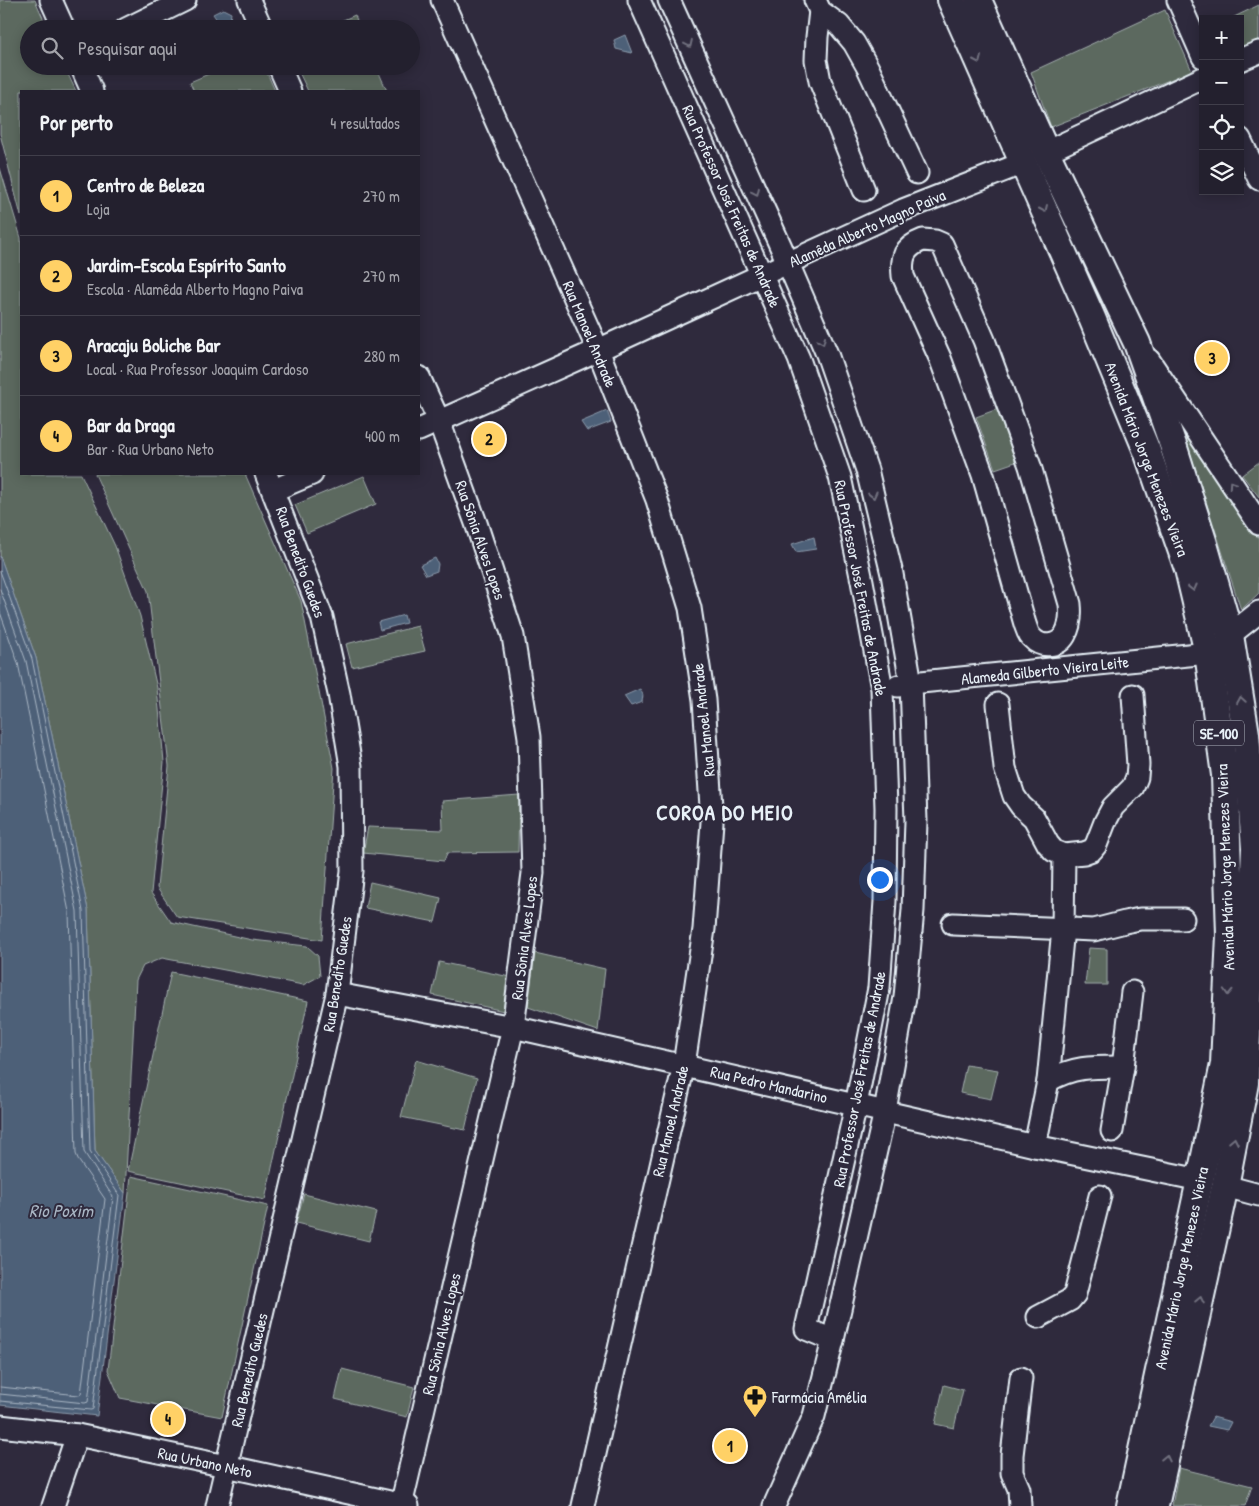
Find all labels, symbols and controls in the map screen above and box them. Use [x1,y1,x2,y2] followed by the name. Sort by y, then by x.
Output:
[1199,15,1244,195] map controls
[1199,15,1244,60] button: +
[20,20,420,75] search box
[38,34,66,62] icon: search
[78,35,177,61] text: Pesquisar aqui
[683,39,693,48] one-way arrow
[972,55,983,64] one-way arrow
[1199,60,1244,105] button: −
[677,101,787,311] street label: Rua Professor José Freitas de Andrade
[1199,105,1244,150] button: locate
[40,108,113,137] text: Por perto
[330,112,400,134] text: 4 resultados
[1199,150,1244,195] button: layers
[87,172,204,198] text: Centro de Beleza
[785,184,949,272] street label: Alamêda Alberto Magno Paiva
[53,185,59,207] text: 1
[363,185,400,207] text: 270 m
[750,187,761,196] one-way arrow
[87,198,109,220] text: Loja
[1037,204,1048,213] one-way arrow
[87,252,286,278] text: Jardim-Escola Espírito Santo
[52,265,60,287] text: 2
[363,265,400,287] text: 270 m
[558,277,623,391] street label: Rua Manoel Andrade
[87,278,303,300] text: Escola · Alamêda Alberto Magno Paiva
[87,332,221,358] text: Aracaju Boliche Bar
[815,336,826,345] one-way arrow
[1196,339,1228,377] pin: 3
[52,345,60,367] text: 3
[364,345,400,367] text: 280 m
[87,358,308,380] text: Local · Rua Professor Joaquim Cardoso
[1100,359,1194,559] street label: Avenida Mário Jorge Menezes Vieira
[87,412,175,438] text: Bar da Draga
[473,420,505,458] pin: 2
[53,425,59,447] text: 4
[365,425,400,447] text: 400 m
[87,438,214,460] text: Bar · Rua Urbano Neto
[450,478,512,602] street label: Rua Sônia Alves Lopes
[829,478,893,698] street label: Rua Professor José Freitas de Andrade
[1229,480,1238,489] one-way arrow
[867,491,878,500] one-way arrow
[271,504,331,620] street label: Rua Benedito Guedes
[1187,583,1198,592] one-way arrow
[960,650,1131,690] street label: Alameda Gilberto Vieira Leite
[686,662,720,778] street label: Rua Manoel Andrade
[1236,696,1246,705] one-way arrow
[1194,720,1244,746] road number: SE-100
[1210,763,1240,971] street label: Avenida Mário Jorge Menezes Vieira
[656,798,794,827] district label: COROA DO MEIO
[867,867,893,893] your location
[505,875,543,1001] street label: Rua Sônia Alves Lopes
[317,915,357,1033] street label: Rua Benedito Guedes
[827,969,891,1189] street label: Rua Professor José Freitas de Andrade
[1222,989,1233,997] one-way arrow
[708,1060,830,1108] street label: Rua Pedro Mandarino
[646,1063,694,1179] street label: Rua Manoel Andrade
[1228,1136,1238,1145] one-way arrow
[1149,1165,1213,1371] street label: Avenida Mário Jorge Menezes Vieira
[29,1198,94,1223] water label: Rio Poxim
[416,1271,466,1397] street label: Rua Sônia Alves Lopes
[1194,1295,1205,1304] one-way arrow
[225,1311,273,1429] street label: Rua Benedito Guedes
[742,1384,768,1418] pharmacy icon: Farmácia Amélia
[771,1386,867,1408] place label: Farmácia Amélia
[152,1400,184,1438] pin: 4
[714,1427,746,1465] pin: 1
[156,1441,255,1483] street label: Rua Urbano Neto
[1160,1454,1170,1463] one-way arrow

